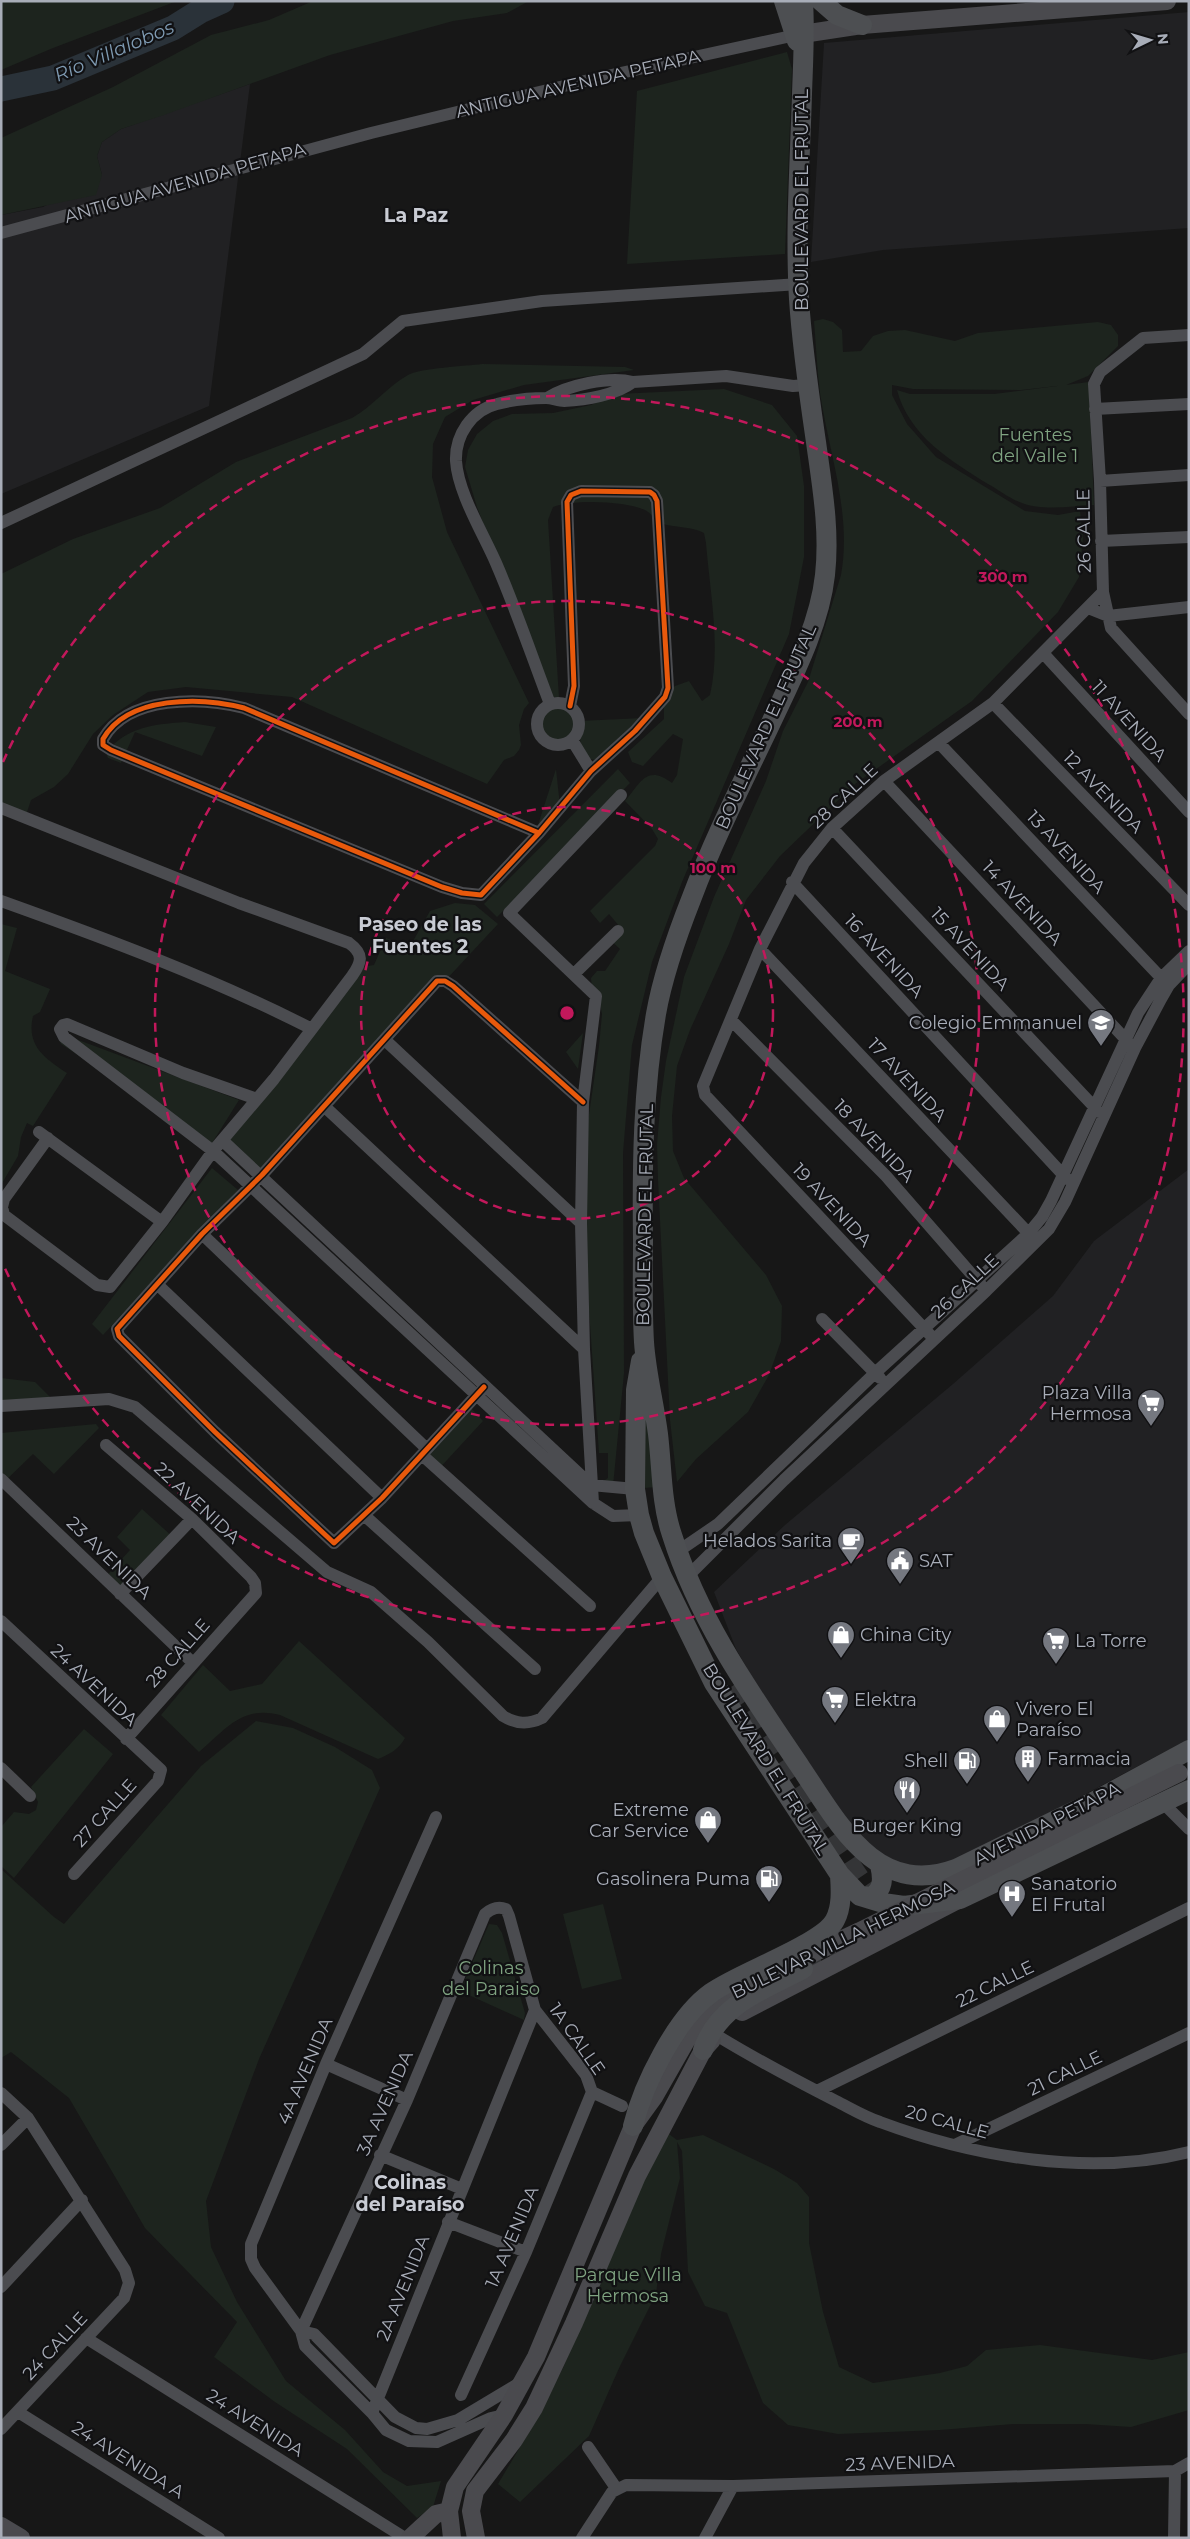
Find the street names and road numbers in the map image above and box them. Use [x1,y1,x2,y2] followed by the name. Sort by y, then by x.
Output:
[454,45,702,123] street label: ANTIGUA AVENIDA PETAPA
[791,89,813,311] street label: BOULEVARD EL FRUTAL
[62,138,308,228] street label: ANTIGUA AVENIDA PETAPA
[1072,489,1096,573] street label: 26 CALLE
[711,621,821,833] street label: BOULEVARD EL FRUTAL
[1087,676,1171,766] street label: 11 AVENIDA
[1058,746,1148,838] street label: 12 AVENIDA
[805,759,883,833] street label: 28 CALLE
[1022,806,1110,898] street label: 13 AVENIDA
[977,856,1067,950] street label: 14 AVENIDA
[926,903,1014,995] street label: 15 AVENIDA
[840,910,928,1002] street label: 16 AVENIDA
[863,1034,951,1126] street label: 17 AVENIDA
[829,1095,919,1187] street label: 18 AVENIDA
[632,1104,658,1326] street label: BOULEVARD EL FRUTAL
[788,1159,876,1251] street label: 19 AVENIDA
[927,1249,1003,1323] street label: 26 CALLE
[149,1458,245,1548] street label: 22 AVENIDA
[62,1512,156,1604] street label: 23 AVENIDA
[141,1614,215,1692] street label: 28 CALLE
[46,1639,142,1731] street label: 24 AVENIDA
[698,1659,834,1859] street label: BOULEVARD EL FRUTAL
[69,1774,141,1852] street label: 27 CALLE
[970,1778,1124,1870] street label: AVENIDA PETAPA
[728,1876,958,2004] street label: BULEVAR VILLA HERMOSA
[953,1956,1037,2012] street label: 22 CALLE
[544,1999,610,2079] street label: 1A CALLE
[273,2014,337,2128] street label: 4A AVENIDA
[1024,2046,1106,2100] street label: 21 CALLE
[352,2047,418,2159] street label: 3A AVENIDA
[903,2100,991,2144] street label: 20 CALLE
[481,2183,543,2291] street label: 1A AVENIDA
[372,2232,434,2344] street label: 2A AVENIDA
[18,2307,92,2385] street label: 24 CALLE
[202,2384,308,2462] street label: 24 AVENIDA
[68,2417,188,2503] street label: 24 AVENIDA A
[845,2450,955,2476] street label: 23 AVENIDA

